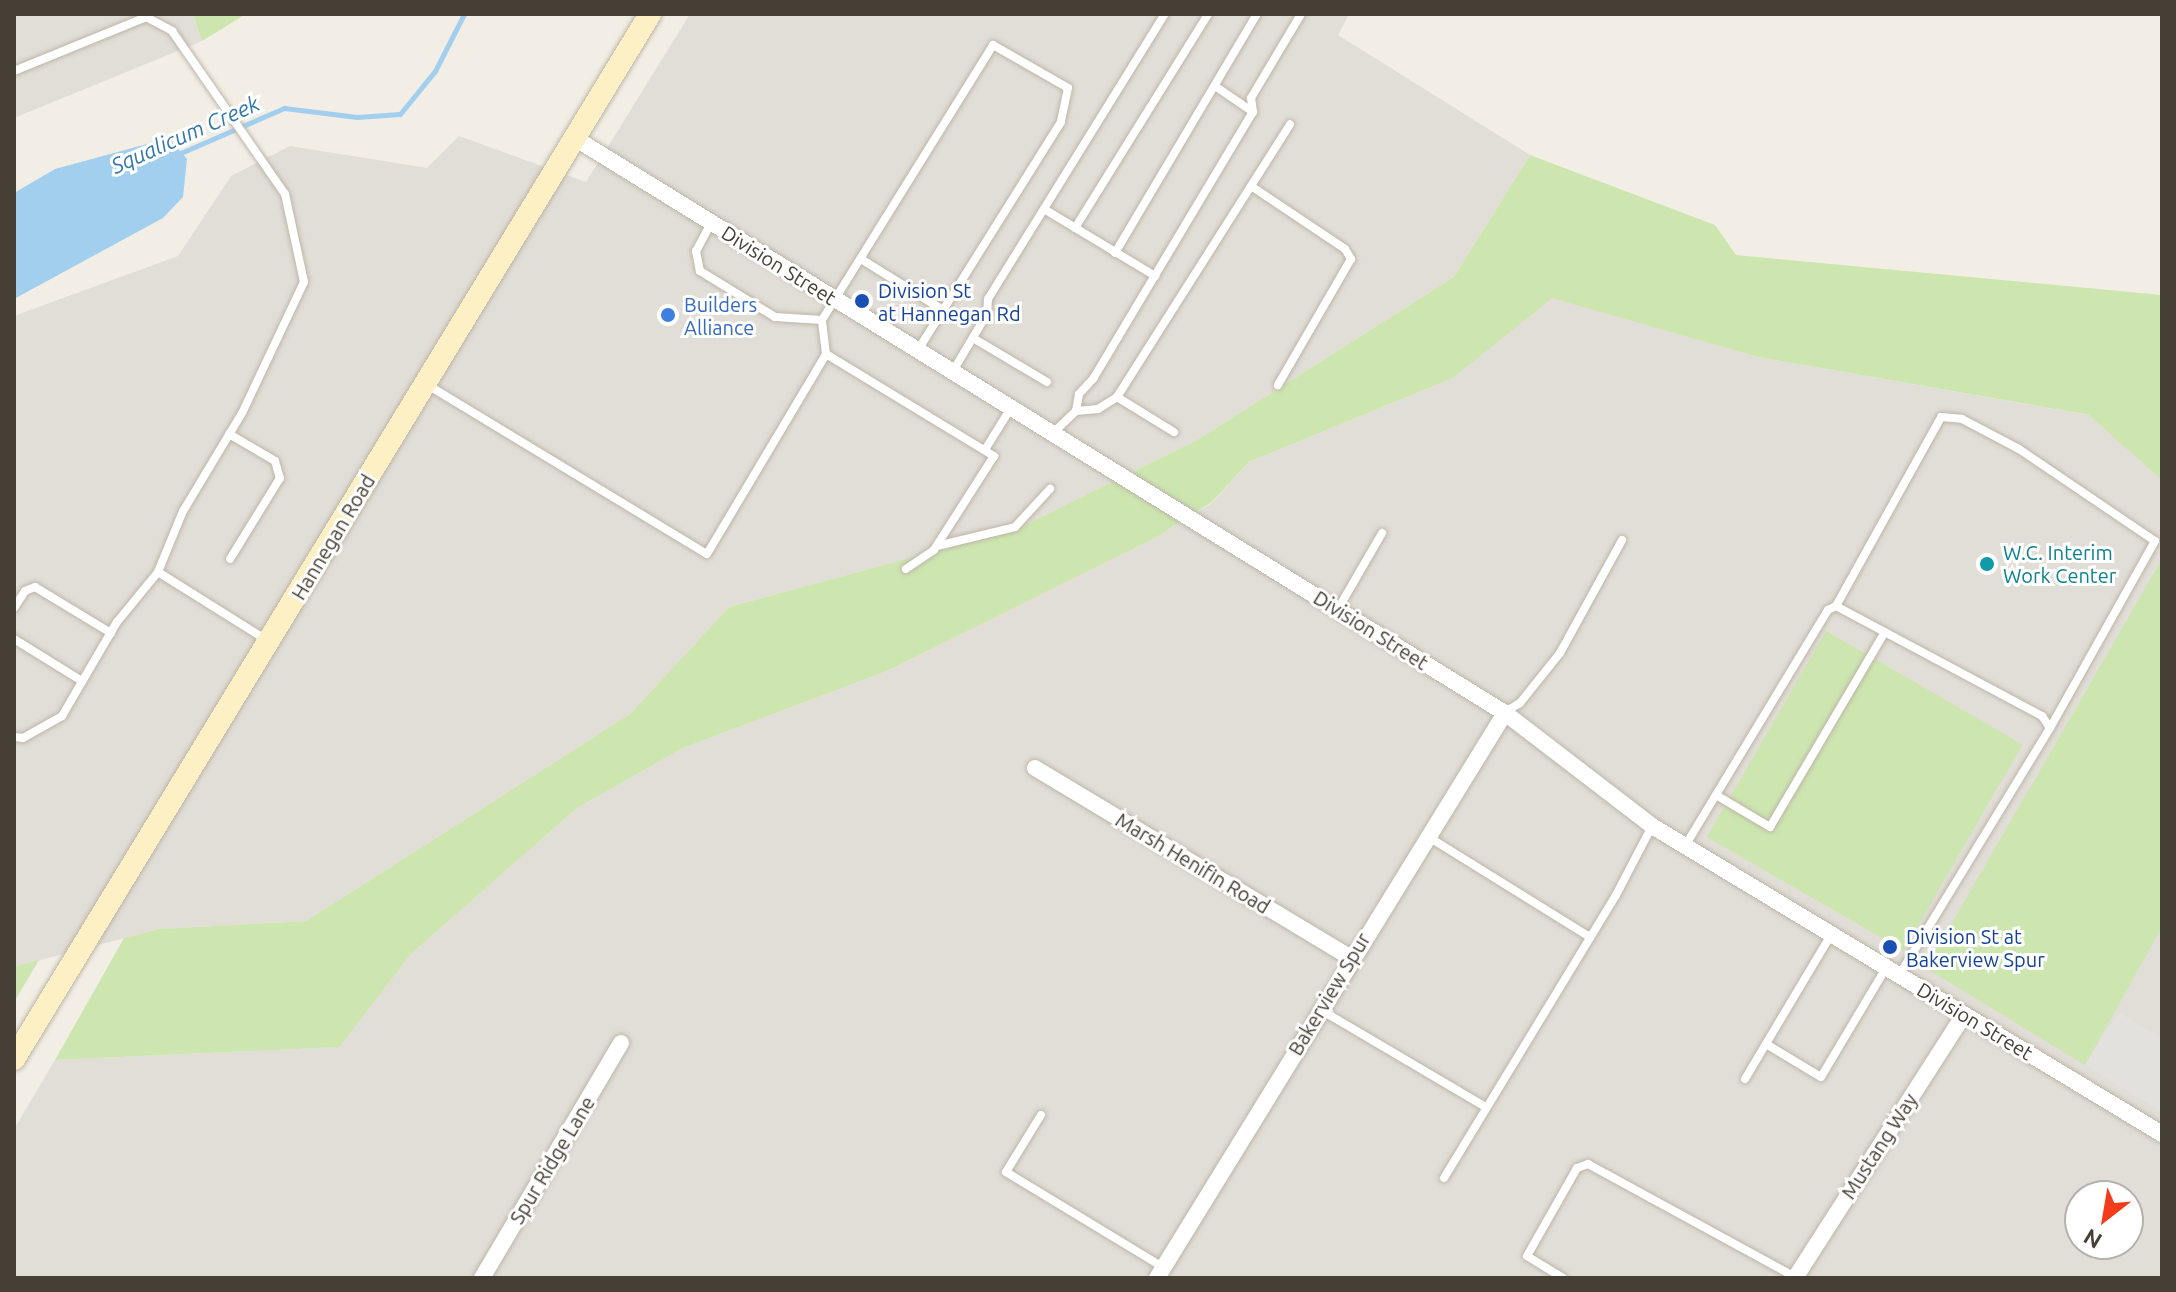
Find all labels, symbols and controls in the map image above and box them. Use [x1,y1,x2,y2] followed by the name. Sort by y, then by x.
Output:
[107,89,263,179] water label: Squalicum Creek
[717,220,841,310] street label: Division Street
[878,278,1021,325] place label: Division St at Hannegan Rd
[684,292,757,339] place label: Builders Alliance
[853,292,871,310] marker: Division St at Hannegan Rd
[659,306,677,324] marker: Builders Alliance
[286,470,380,604] street label: Hannegan Road
[2003,540,2116,587] place label: W.C. Interim Work Center
[1978,555,1996,573] marker: W.C. Interim Work Center
[1309,585,1433,675] street label: Division Street
[1111,807,1275,919] street label: Marsh Henifin Road
[1906,924,2045,971] place label: Division St at Bakerview Spur
[1283,928,1375,1060] street label: Bakerview Spur
[1881,938,1899,956] marker: Division St at Bakerview Spur
[1913,977,2037,1065] street label: Division Street
[1836,1089,1922,1203] street label: Mustang Way
[504,1092,600,1228] street label: Spur Ridge Lane
[2064,1180,2144,1260] north arrow
[2079,1224,2106,1254] text: N

